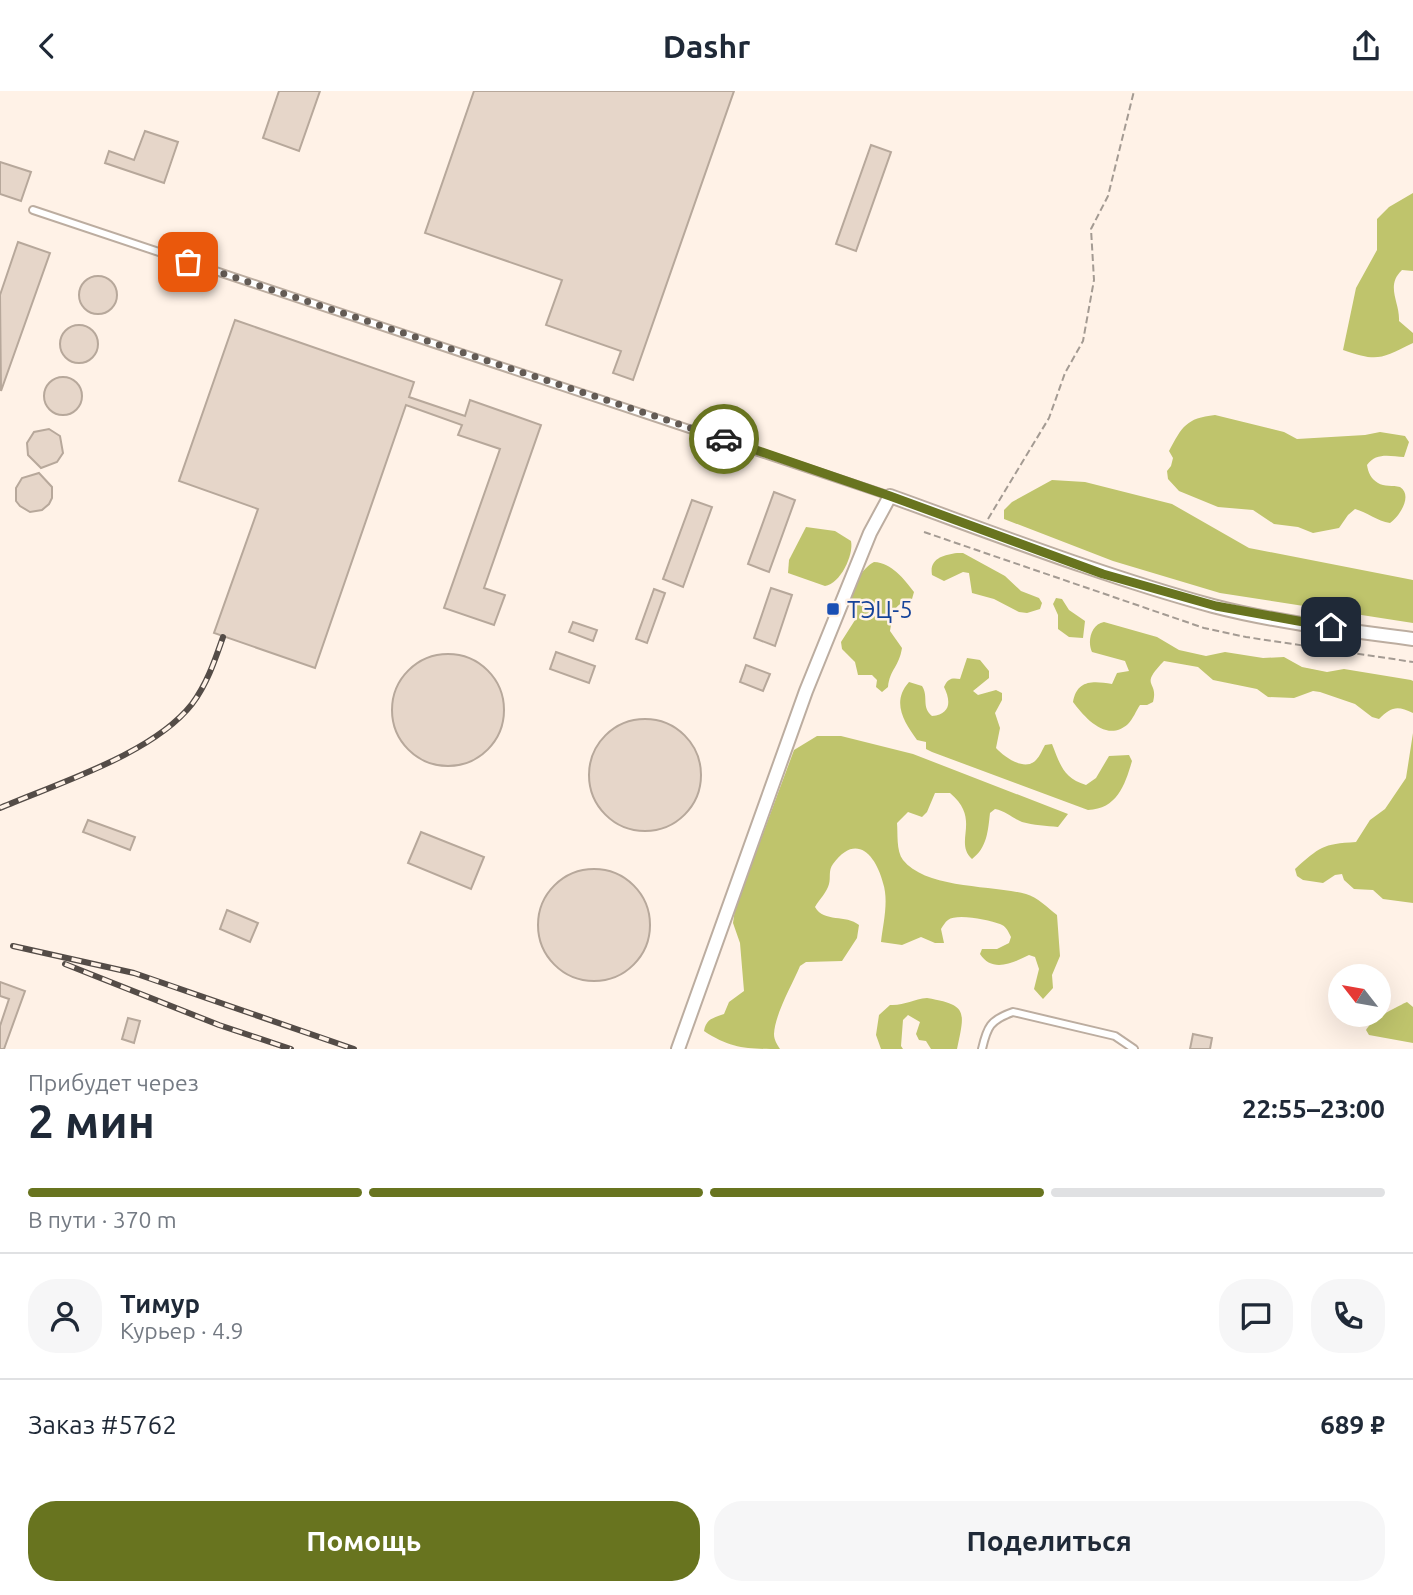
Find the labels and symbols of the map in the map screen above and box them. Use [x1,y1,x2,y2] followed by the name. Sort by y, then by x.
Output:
[158,232,218,292] pin
[689,404,759,474] courier
[847,596,913,623] place label: ТЭЦ-5
[1301,597,1361,657] pin
[825,601,841,617] marker: ТЭЦ-5
[1328,964,1391,1027] north arrow

